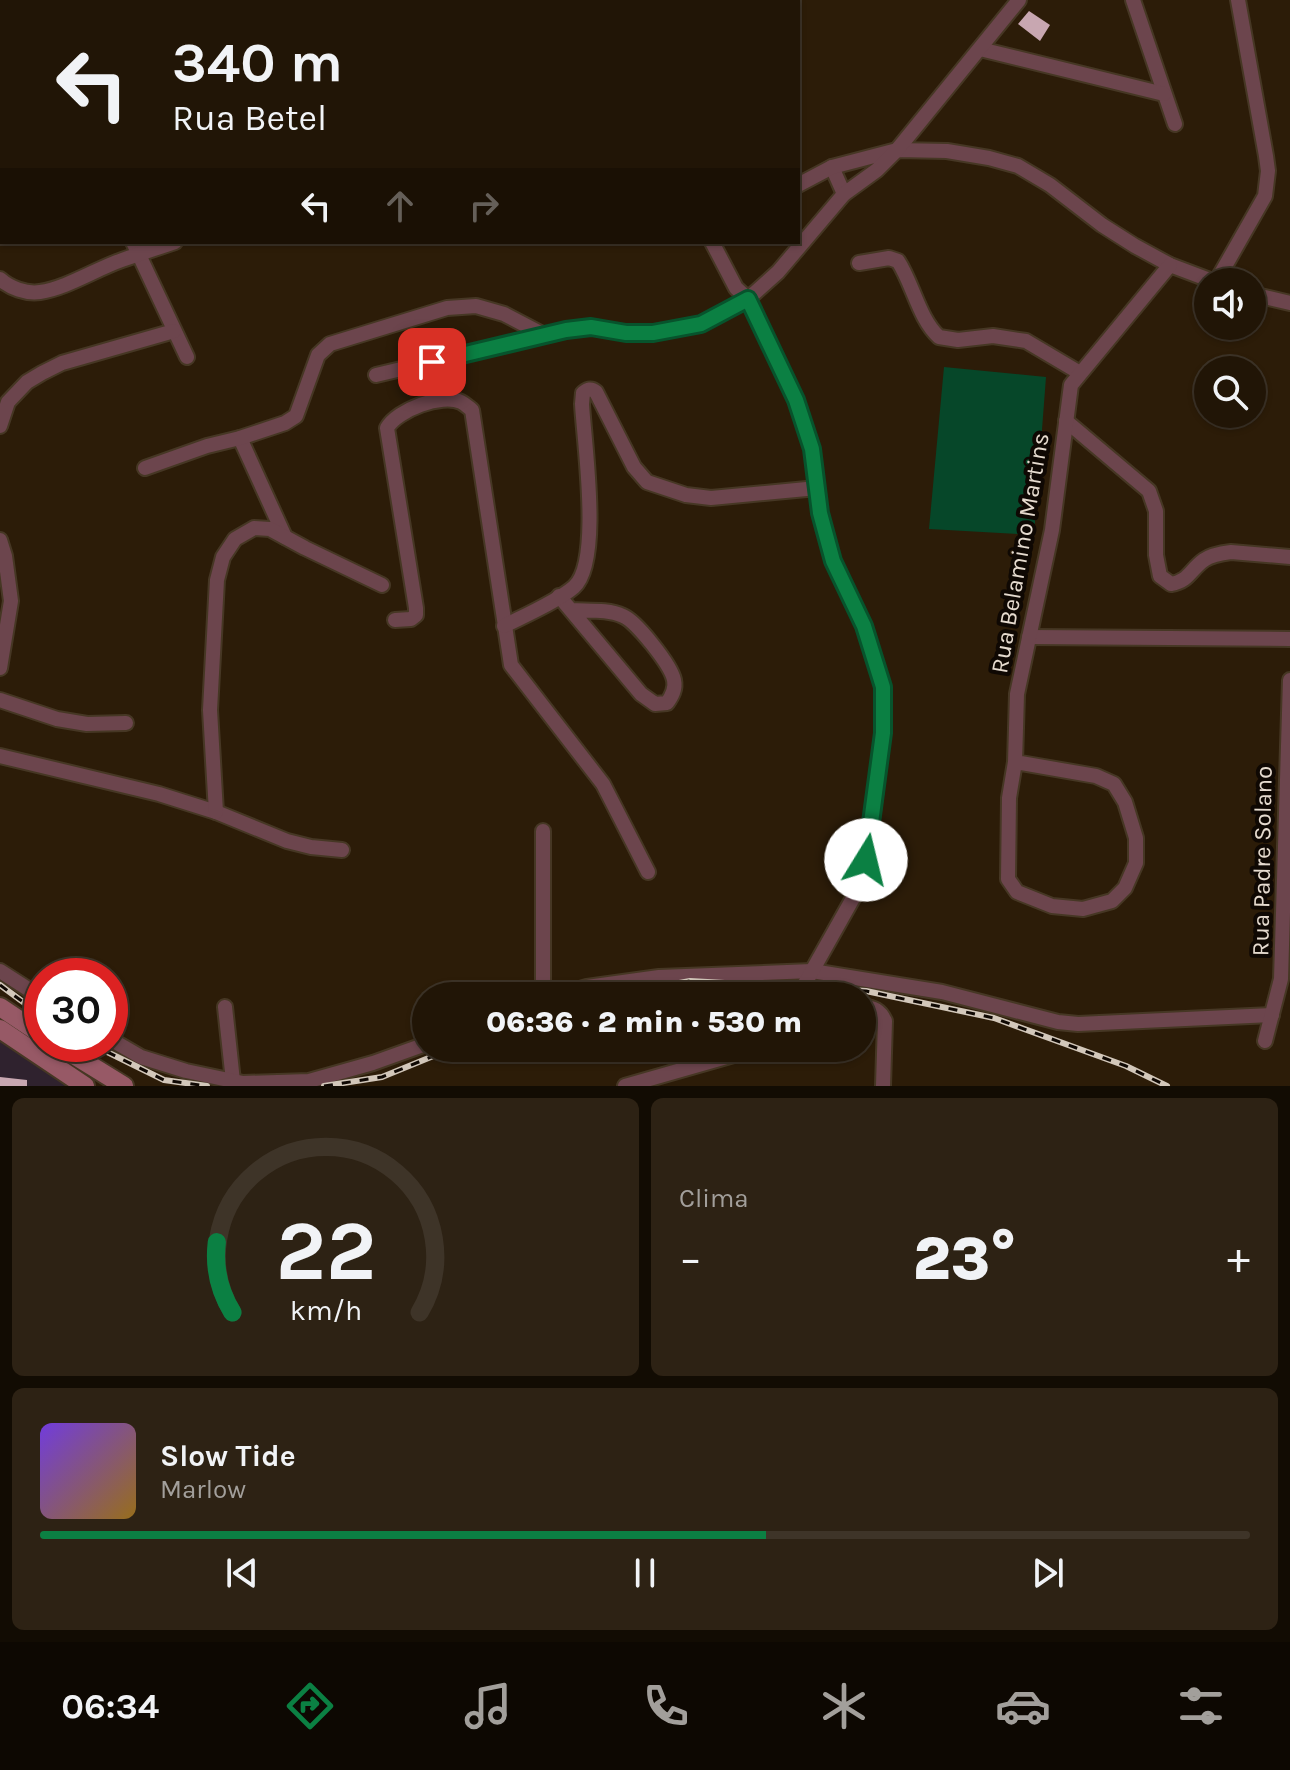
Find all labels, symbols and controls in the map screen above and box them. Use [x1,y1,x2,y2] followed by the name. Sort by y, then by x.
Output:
[172,30,343,95] text: 340 m
[40,32,144,136] icon: left
[172,97,327,139] text: Rua Betel
[294,184,338,228] icon: left
[378,184,422,228] icon: ahead
[462,184,506,228] icon: right
[1194,268,1266,428] map controls
[1194,268,1266,340] button: sound
[398,328,466,396] pin
[410,340,454,384] icon: arrive
[1194,356,1266,428] button: search
[985,431,1055,675] street label: Rua Belamino Martins
[1246,765,1278,957] street label: Rua Padre Solano
[824,818,908,902] position arrow
[24,958,128,1062] speed limit sign: 30
[486,1004,802,1040] text: 06:36 · 2 min · 530 m
[679,1183,749,1214] text: Clima
[275,1203,376,1300] text: 22
[913,1224,1016,1294] text: 23°
[679,1233,702,1284] text: −
[1227,1233,1250,1284] text: +
[289,1294,362,1327] text: km/h
[160,1438,296,1474] text: Slow Tide
[160,1474,246,1505] text: Marlow
[220,1551,264,1595] icon: previous
[623,1551,667,1595] icon: pause
[1026,1551,1070,1595] icon: next
[282,1678,338,1734] icon: directions
[460,1678,516,1734] icon: music
[638,1678,694,1734] icon: phone
[816,1678,872,1734] icon: climate
[995,1678,1051,1734] icon: car
[1173,1678,1229,1734] icon: filters
[61,1685,159,1727] text: 06:34

